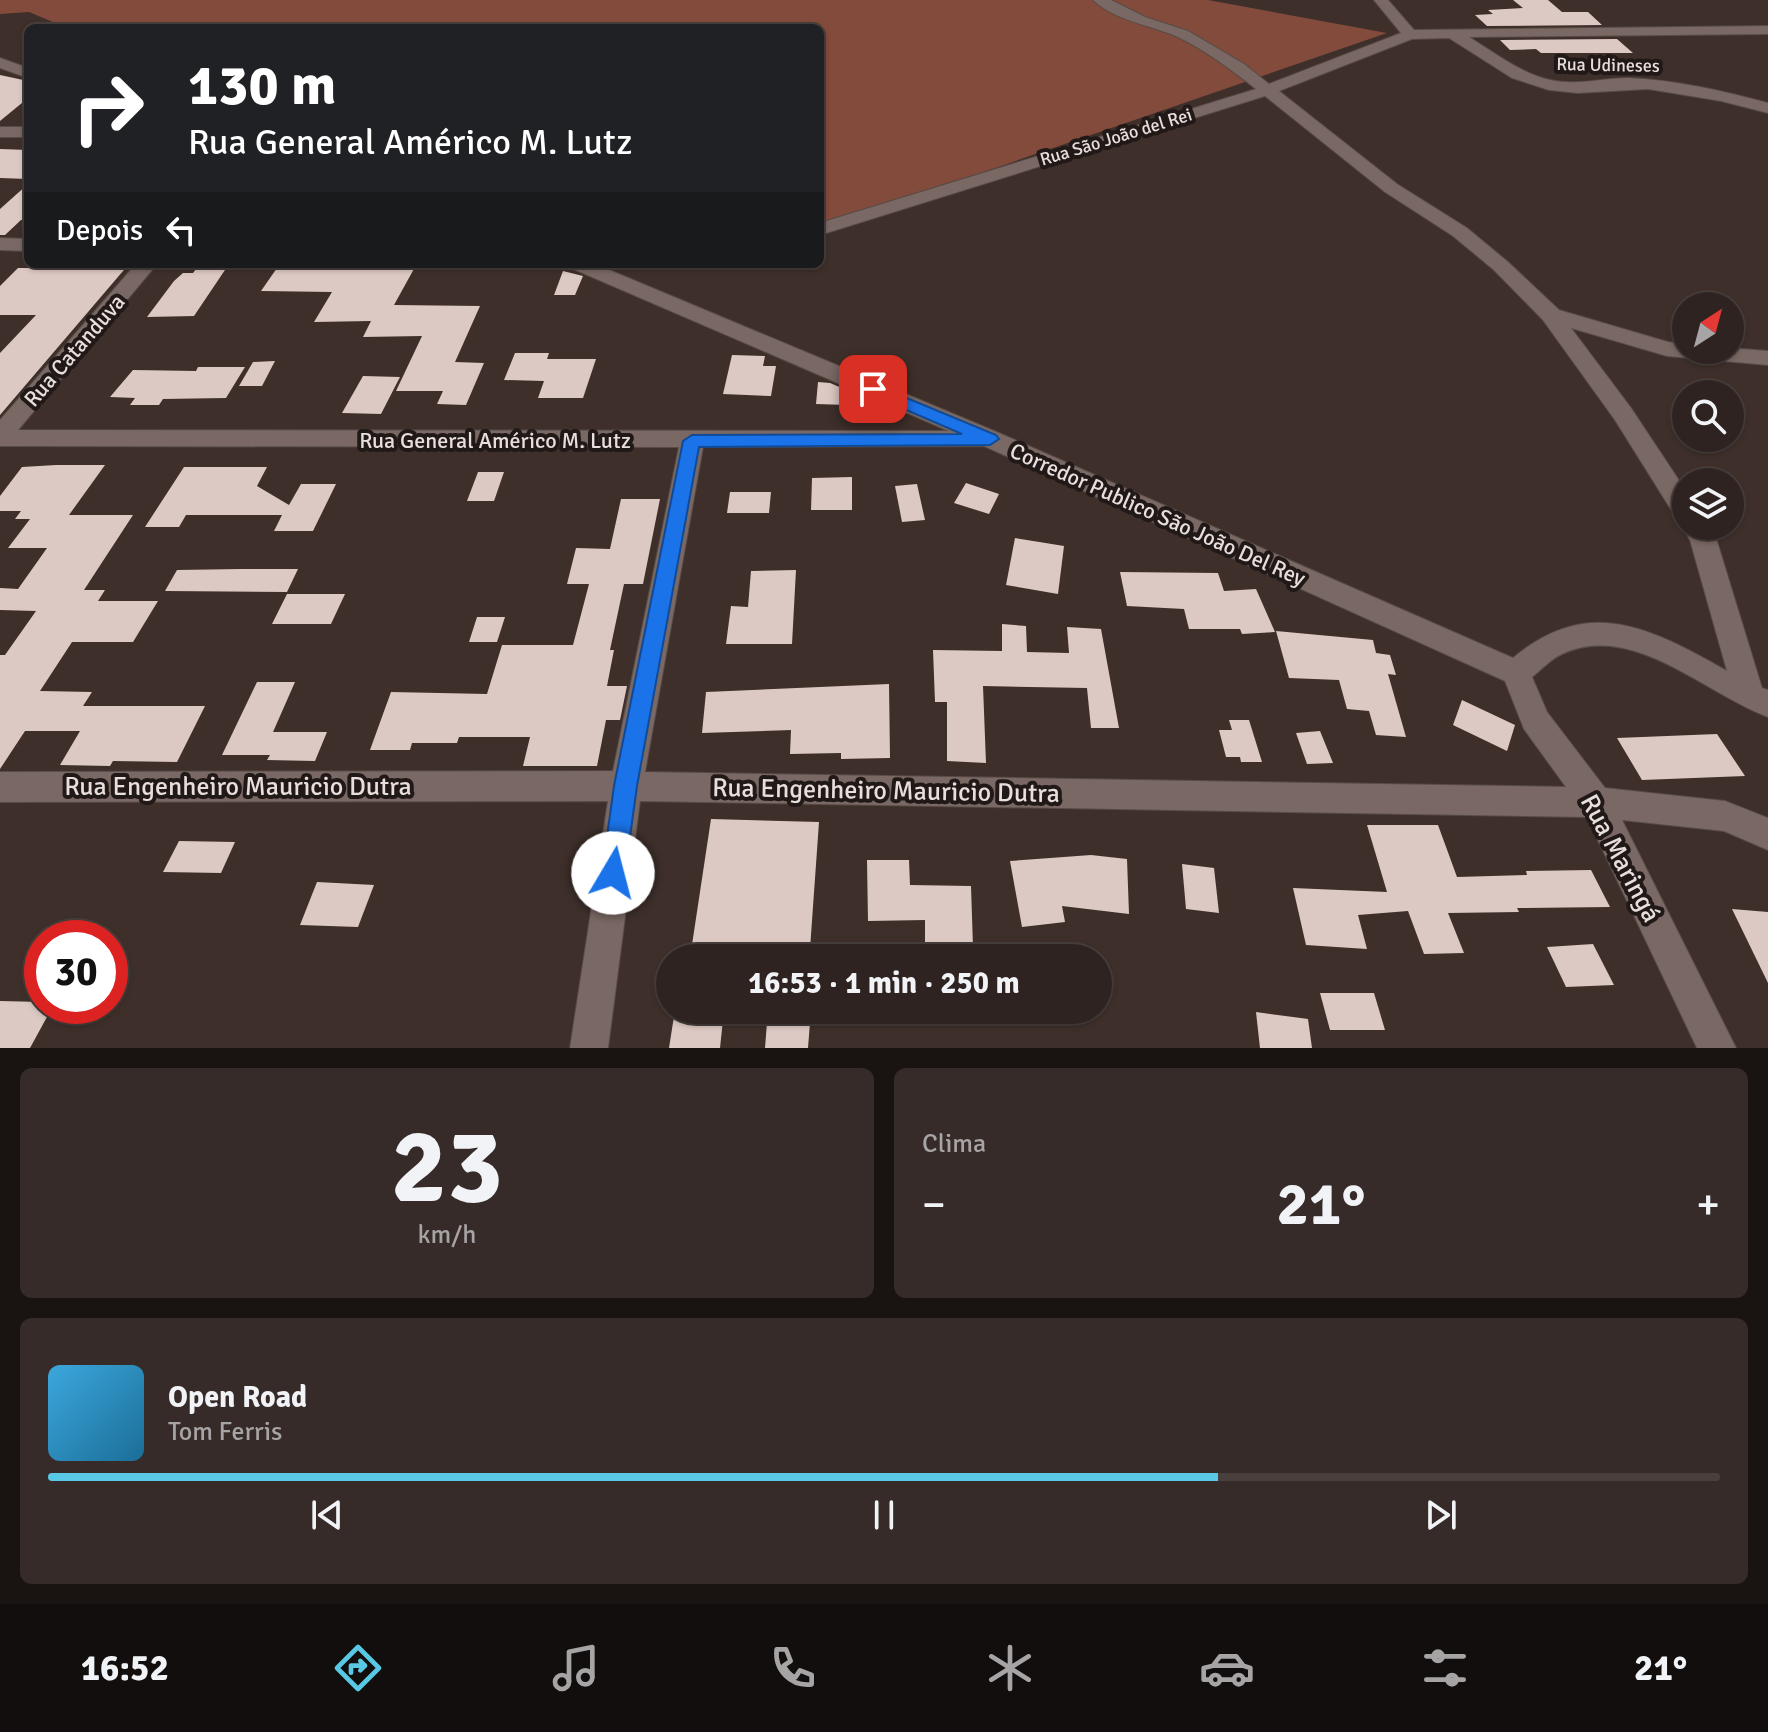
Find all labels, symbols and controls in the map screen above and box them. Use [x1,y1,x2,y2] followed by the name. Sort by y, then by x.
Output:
[188,51,336,120] text: 130 m
[1556,53,1660,77] street label: Rua Udineses
[56,56,160,160] icon: right
[1037,103,1195,171] street label: Rua São João del Rei
[188,120,632,165] text: Rua General Américo M. Lutz
[159,208,203,252] icon: left
[56,212,143,249] text: Depois
[18,288,131,412] street label: Rua Catanduva
[1672,292,1744,364] north arrow
[1672,292,1744,540] map controls
[839,355,907,423] pin
[851,367,895,411] icon: arrive
[1672,380,1744,452] button: search
[359,427,631,454] street label: Rua General Américo M. Lutz
[1006,437,1310,592] street label: Corredor Publico São João Del Rey
[1672,468,1744,540] button: layers
[64,771,412,803] street label: Rua Engenheiro Mauricio Dutra
[712,772,1060,810] street label: Rua Engenheiro Mauricio Dutra
[1573,789,1667,928] street label: Rua Maringá
[571,831,655,915] position arrow
[24,920,128,1024] speed limit sign: 30
[748,965,1020,1002] text: 16:53 · 1 min · 250 m
[391,1103,503,1231] text: 23
[922,1128,986,1160] text: Clima
[1277,1168,1365,1242] text: 21°
[922,1178,946,1232] text: −
[1696,1178,1720,1232] text: +
[418,1219,476,1251] text: km/h
[168,1379,307,1416] text: Open Road
[168,1416,282,1448] text: Tom Ferris
[305,1493,349,1537] icon: previous
[862,1493,906,1537] icon: pause
[1419,1493,1463,1537] icon: next
[330,1640,386,1696] icon: directions
[548,1640,604,1696] icon: music
[765,1640,821,1696] icon: phone
[982,1640,1038,1696] icon: climate
[1199,1640,1255,1696] icon: car
[1417,1640,1473,1696] icon: filters
[81,1646,169,1691] text: 16:52
[1634,1646,1687,1691] text: 21°

